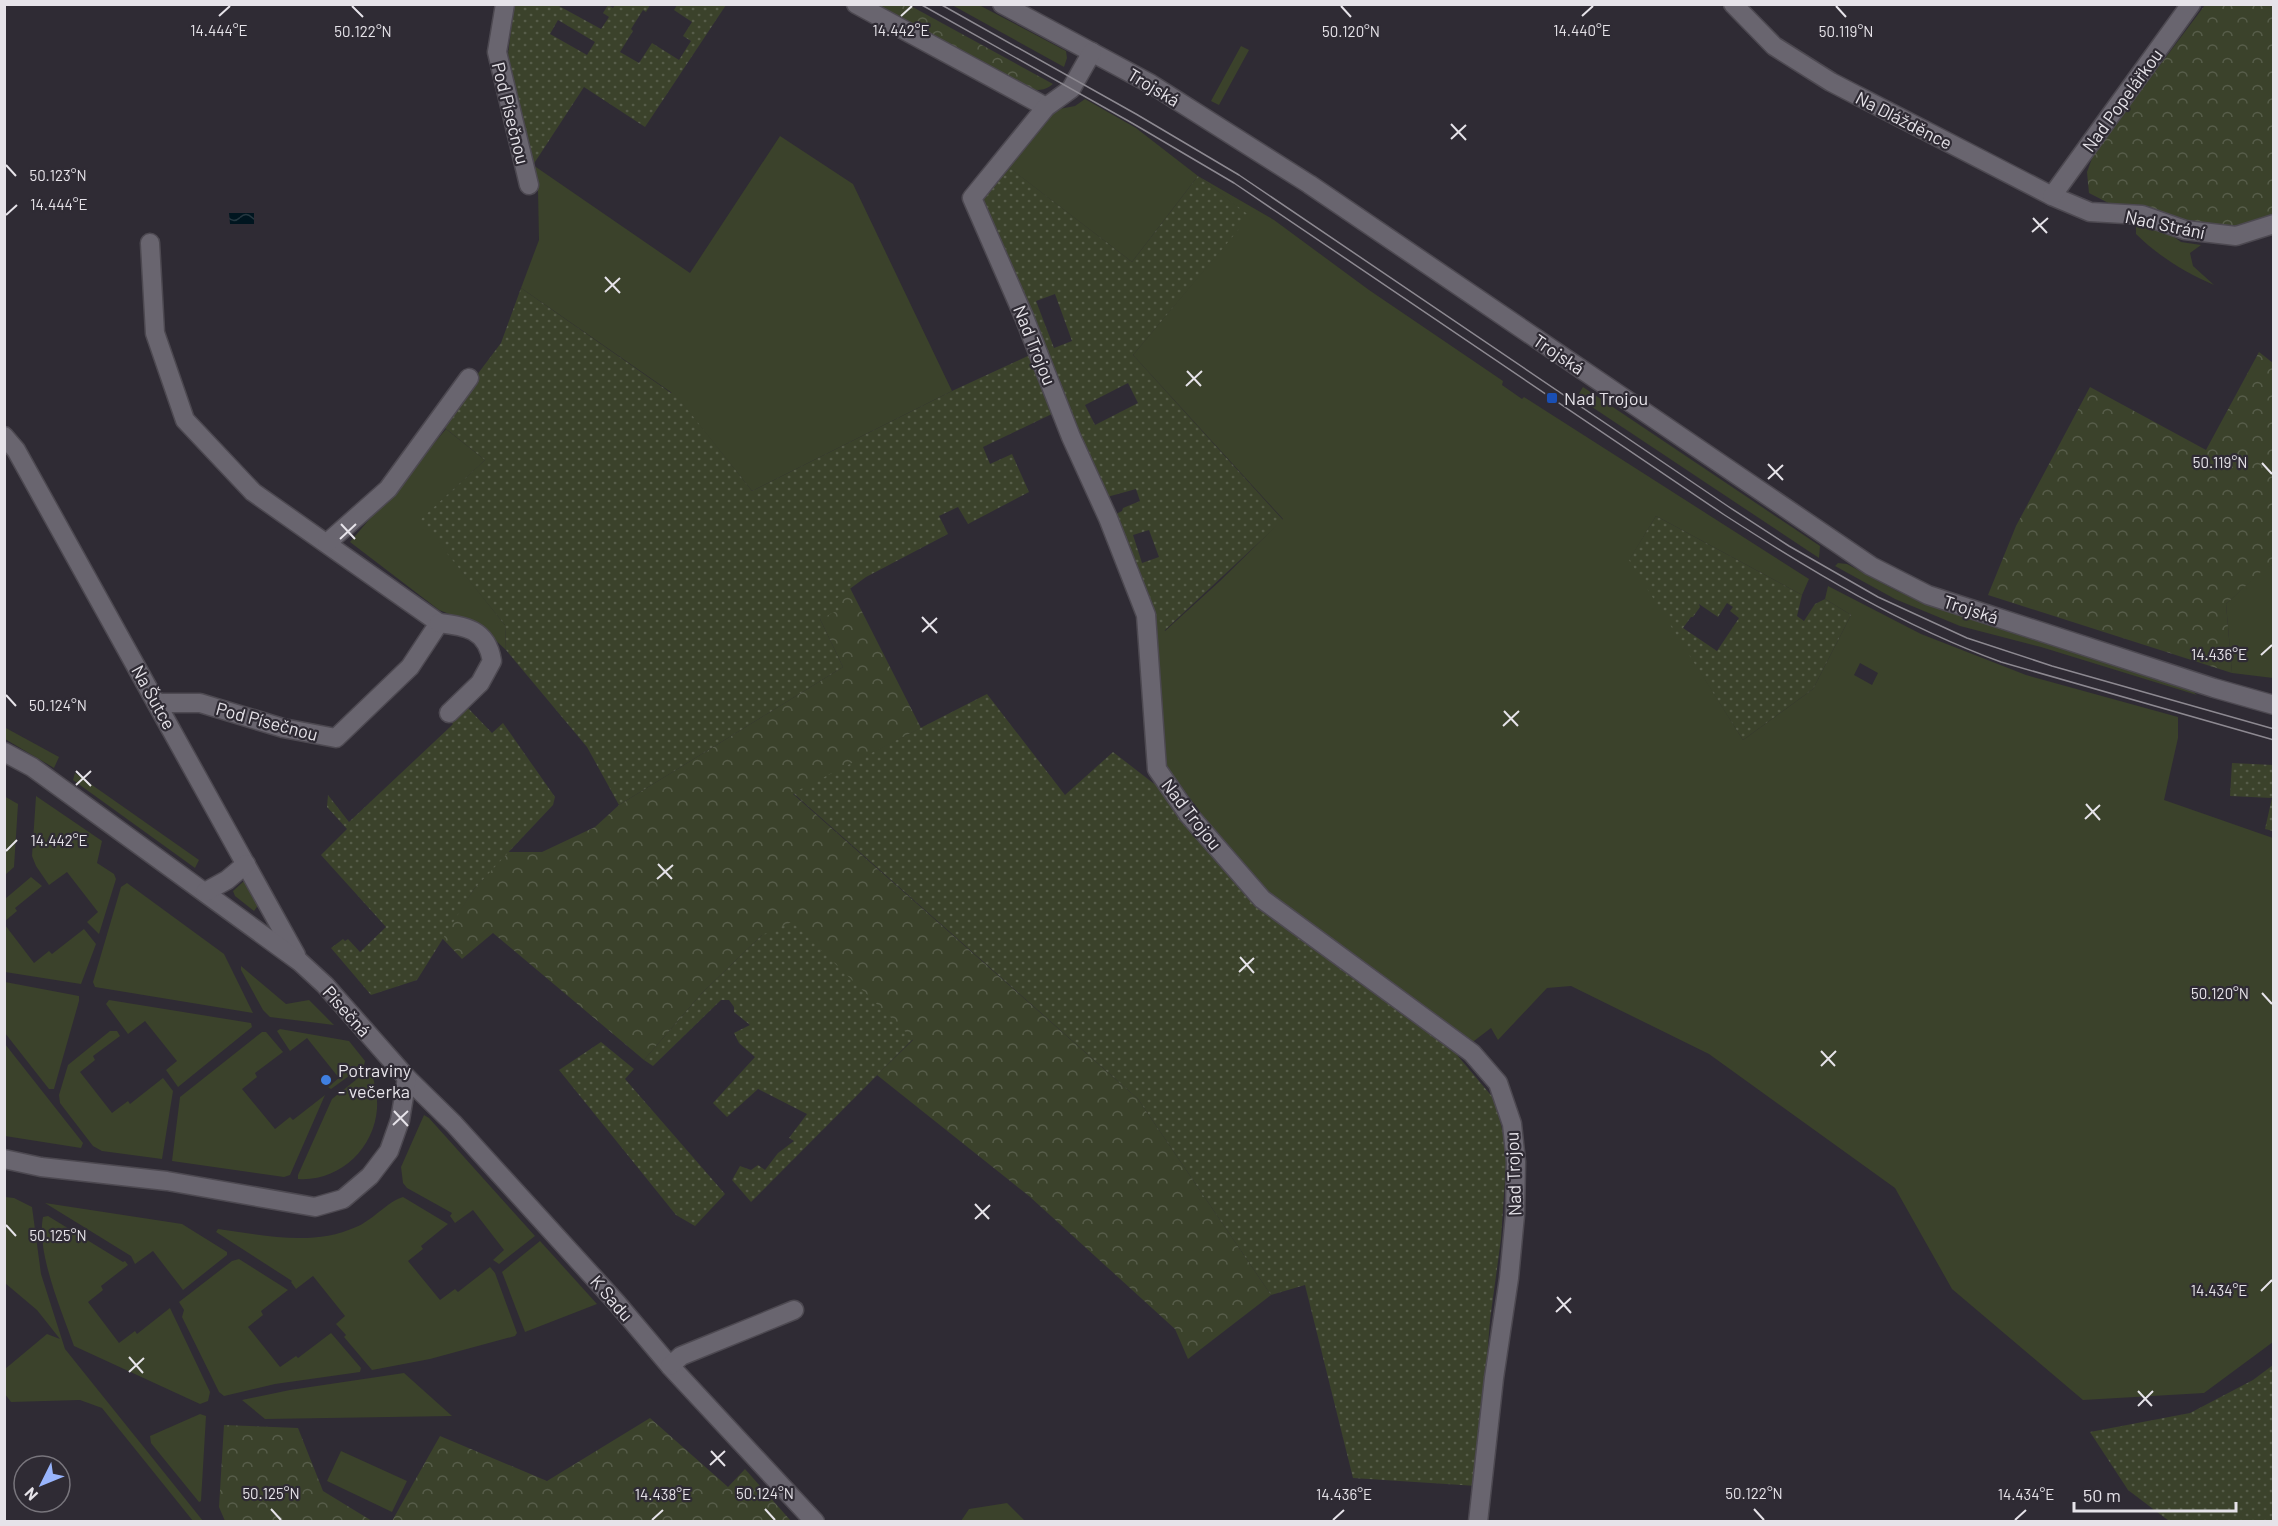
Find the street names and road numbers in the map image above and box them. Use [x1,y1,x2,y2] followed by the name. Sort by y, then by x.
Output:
[2077,44,2167,156] street label: Nad Popelářkou
[488,60,534,166] street label: Pod Písečnou
[1124,63,1184,111] street label: Trojská
[1852,86,1956,154] street label: Na Dlážděnce
[2123,205,2207,243] street label: Nad Strání
[1009,302,1061,388] street label: Nad Trojou
[1529,329,1589,379] street label: Trojská
[1941,590,2001,628] street label: Trojská
[127,661,181,733] street label: Na Šutce
[214,697,320,745] street label: Pod Písečnou
[1157,774,1227,854] street label: Nad Trojou
[318,981,376,1041] street label: Písečná
[1501,1132,1525,1216] street label: Nad Trojou
[586,1271,638,1325] street label: K Sadu

